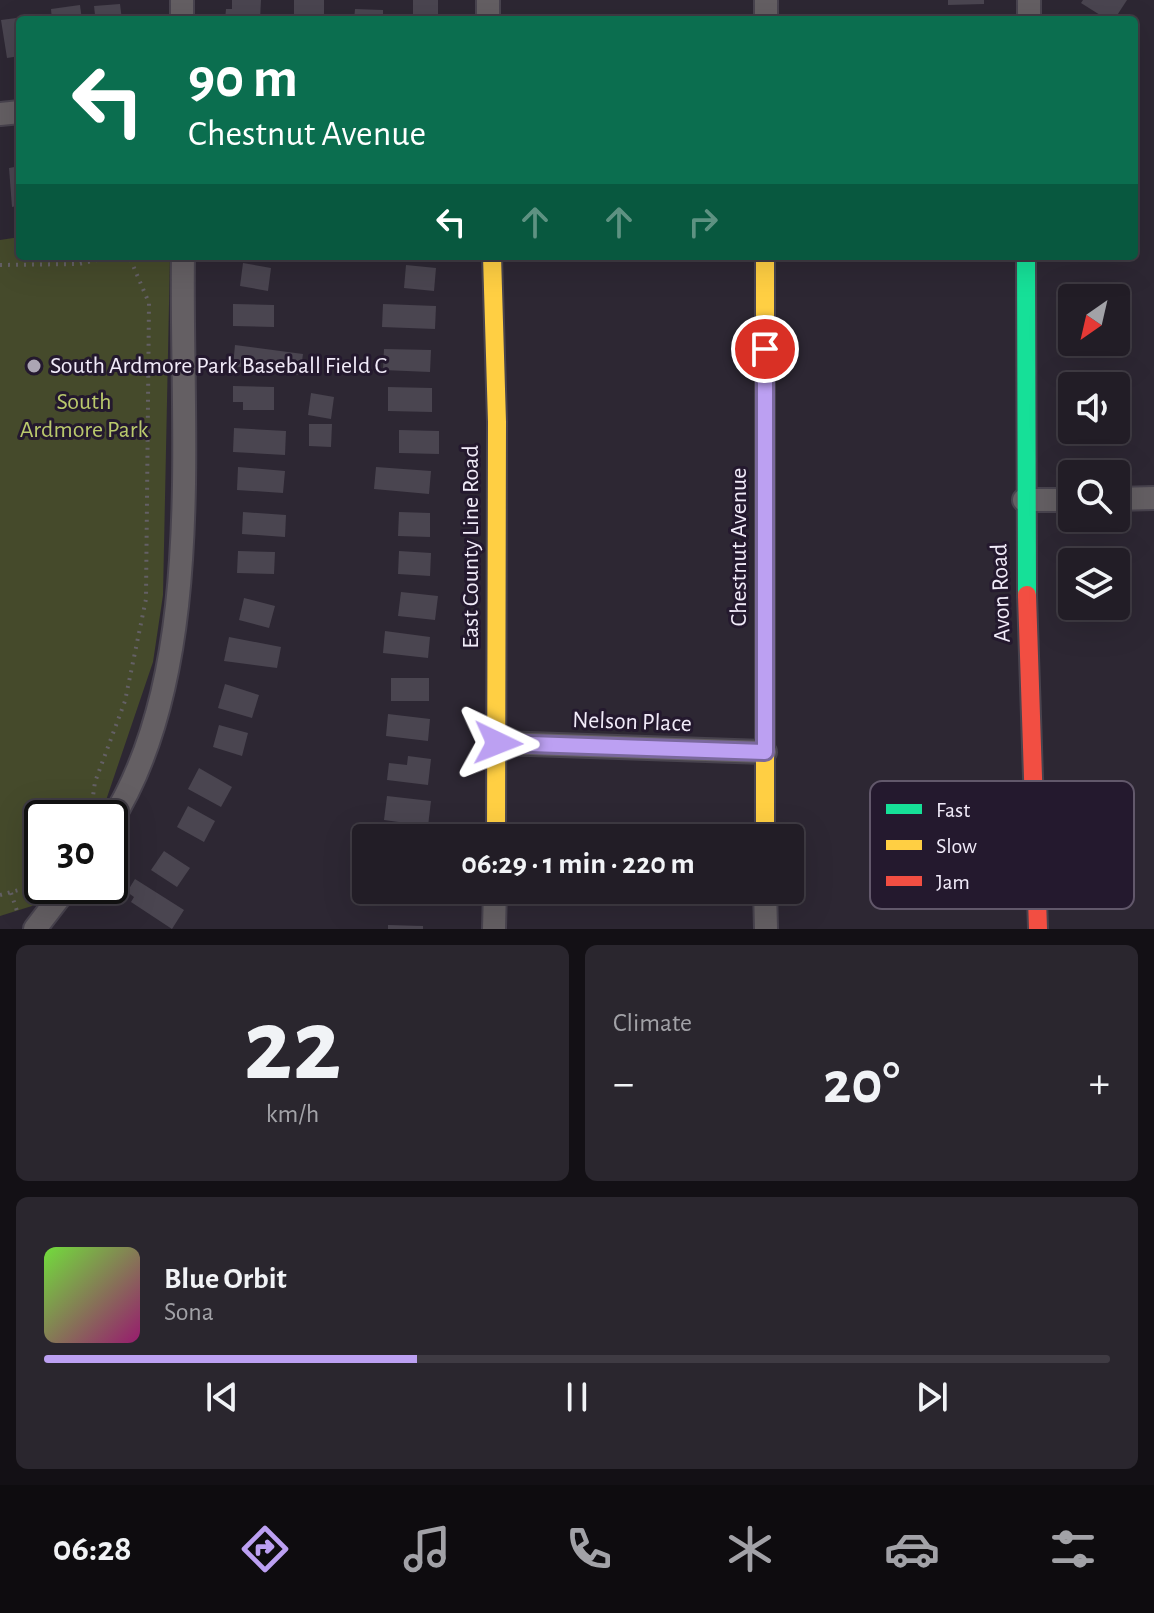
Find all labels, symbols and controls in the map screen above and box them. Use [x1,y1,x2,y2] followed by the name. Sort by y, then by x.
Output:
[56,48,160,152] icon: left
[188,51,298,107] text: 90 m
[188,116,426,152] text: Chestnut Avenue
[429,200,473,244] icon: left
[513,200,557,244] icon: ahead
[597,200,641,244] icon: ahead
[681,200,725,244] icon: right
[1058,284,1130,356] north arrow
[1058,284,1130,620] map controls
[731,315,799,383] pin
[743,327,787,371] icon: arrive
[50,354,387,378] place label: South Ardmore Park Baseball Field C
[25,357,43,375] marker: South Ardmore Park Baseball Field C
[1058,372,1130,444] button: sound
[20,390,148,442] park label: South Ardmore Park
[459,445,483,649] street label: East County Line Road
[1058,460,1130,532] button: search
[727,468,751,626] street label: Chestnut Avenue
[987,543,1015,643] street label: Avon Road
[1058,548,1130,620] button: layers
[456,701,540,785] position arrow
[572,708,692,736] street label: Nelson Place
[870,781,1134,909] legend
[936,799,970,821] text: Fast
[24,800,128,904] speed limit sign: 30
[936,835,977,857] text: Slow
[461,849,695,879] text: 06:29 · 1 min · 220 m
[936,871,970,893] text: Jam
[244,995,341,1099] text: 22
[613,1010,692,1036] text: Climate
[823,1054,900,1114] text: 20°
[613,1062,634,1106] text: −
[1089,1062,1110,1106] text: +
[266,1101,319,1127] text: km/h
[164,1264,287,1294] text: Blue Orbit
[164,1299,214,1325] text: Sona
[200,1375,244,1419] icon: previous
[555,1375,599,1419] icon: pause
[910,1375,954,1419] icon: next
[237,1521,293,1577] icon: directions
[399,1521,455,1577] icon: music
[561,1521,617,1577] icon: phone
[722,1521,778,1577] icon: climate
[884,1521,940,1577] icon: car
[1045,1521,1101,1577] icon: filters
[53,1531,132,1567] text: 06:28

